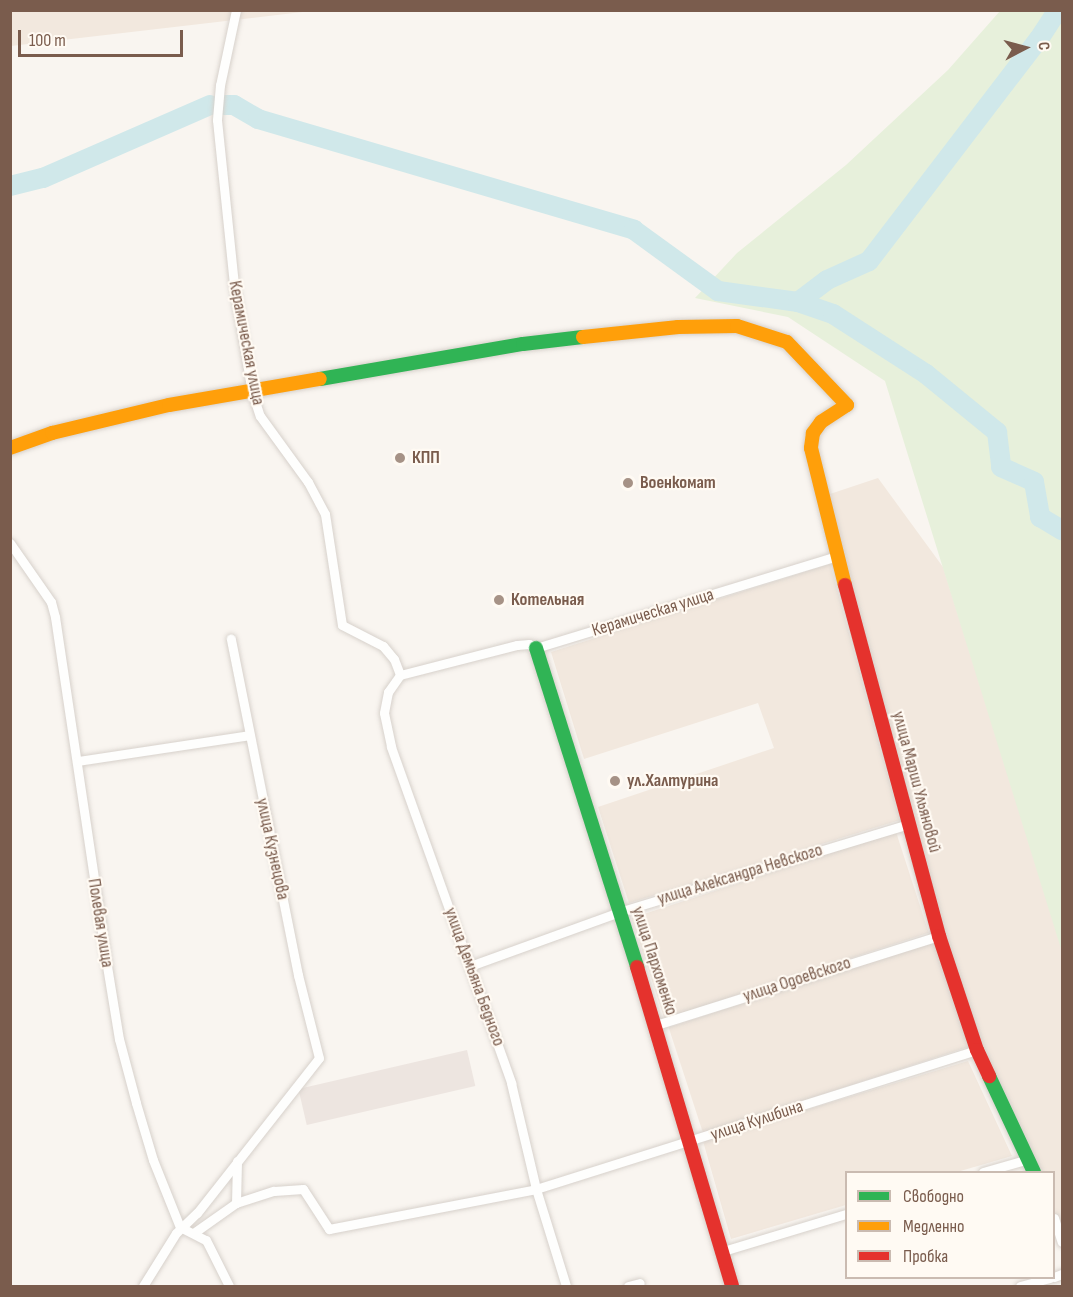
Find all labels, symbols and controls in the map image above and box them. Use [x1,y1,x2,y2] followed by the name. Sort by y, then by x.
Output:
[21,18,186,56] scale bar
[995,18,1055,78] north arrow
[29,30,66,51] text: 100 m
[1034,41,1053,51] text: С
[223,279,269,407] street label: Керамическая улица
[412,447,440,469] place label: КПП
[393,451,407,465] marker: КПП
[640,472,716,494] place label: Военкомат
[621,476,635,490] marker: Военкомат
[590,584,716,642] street label: Керамическая улица
[511,589,584,611] place label: Котельная
[492,593,506,607] marker: Котельная
[887,709,945,855] street label: улица Марии Ульяновой
[627,770,718,792] place label: ул.Халтурина
[608,774,622,788] marker: ул.Халтурина
[251,796,293,902] street label: улица Кузнецова
[655,840,825,910] street label: улица Александра Невского
[82,877,118,969] street label: Полевая улица
[626,904,682,1018] street label: улица Пархоменко
[439,905,509,1049] street label: улица Демьяна Бедного
[740,952,854,1008] street label: улица Одоевского
[708,1096,806,1146] street label: улица Кулибина
[845,1171,1055,1279] legend
[903,1186,964,1207] text: Свободно
[903,1216,965,1237] text: Медленно
[903,1246,948,1267] text: Пробка

